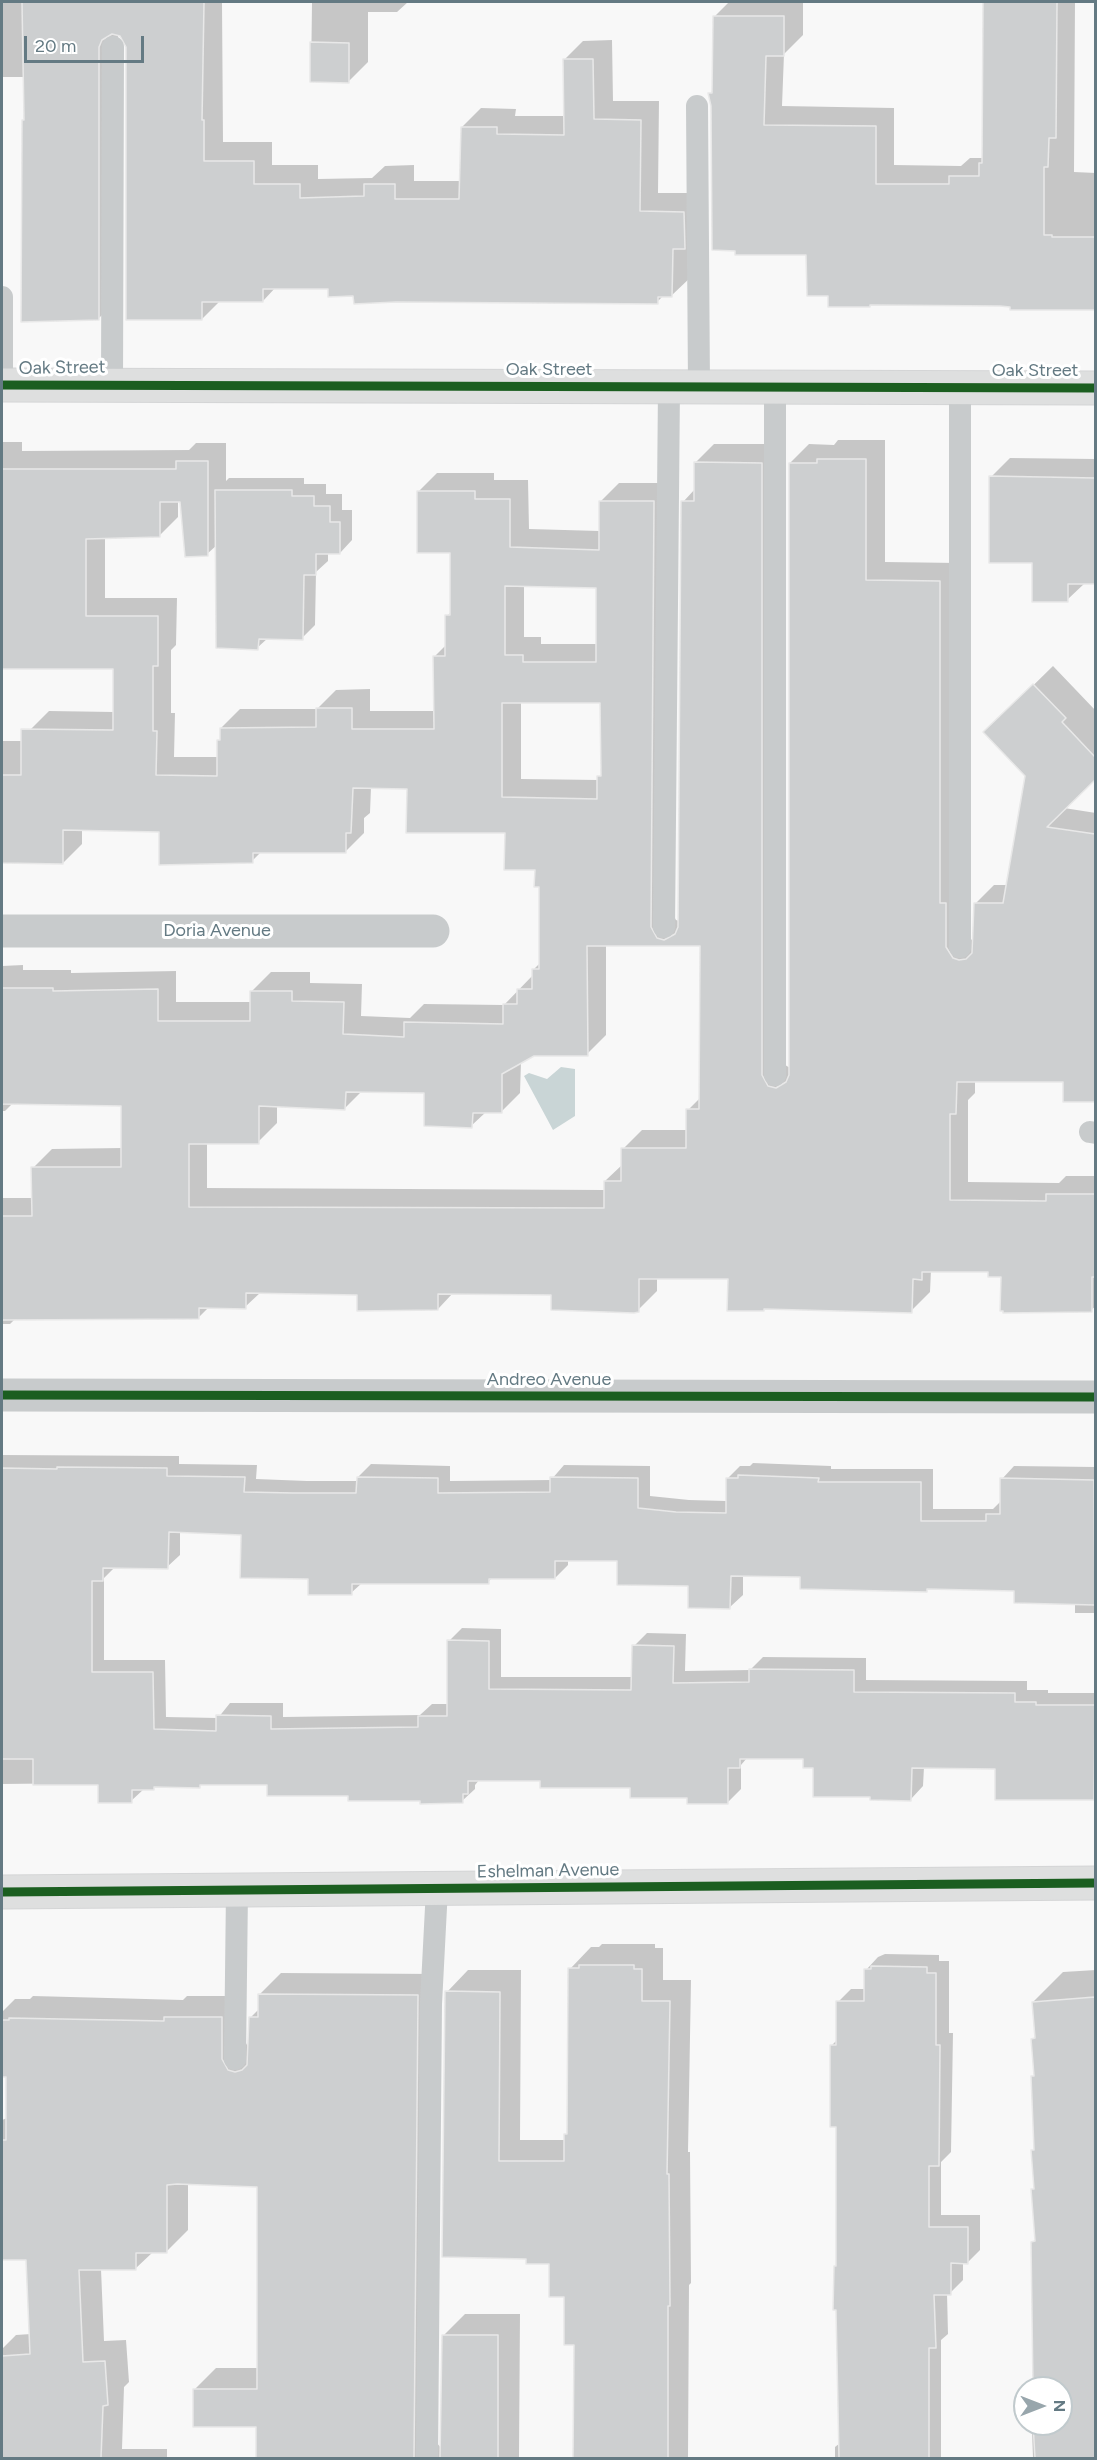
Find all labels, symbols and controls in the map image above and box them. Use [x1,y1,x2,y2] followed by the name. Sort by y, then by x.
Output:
[27,24,147,62] scale bar
[35,35,76,57] text: 20 m
[18,356,106,380] street label: Oak Street
[506,359,592,381] street label: Oak Street
[992,360,1078,382] street label: Oak Street
[163,920,271,942] street label: Doria Avenue
[487,1369,611,1391] street label: Andreo Avenue
[476,1859,620,1883] street label: Eshelman Avenue
[1013,2376,1073,2436] north arrow
[1050,2400,1069,2412] text: N

